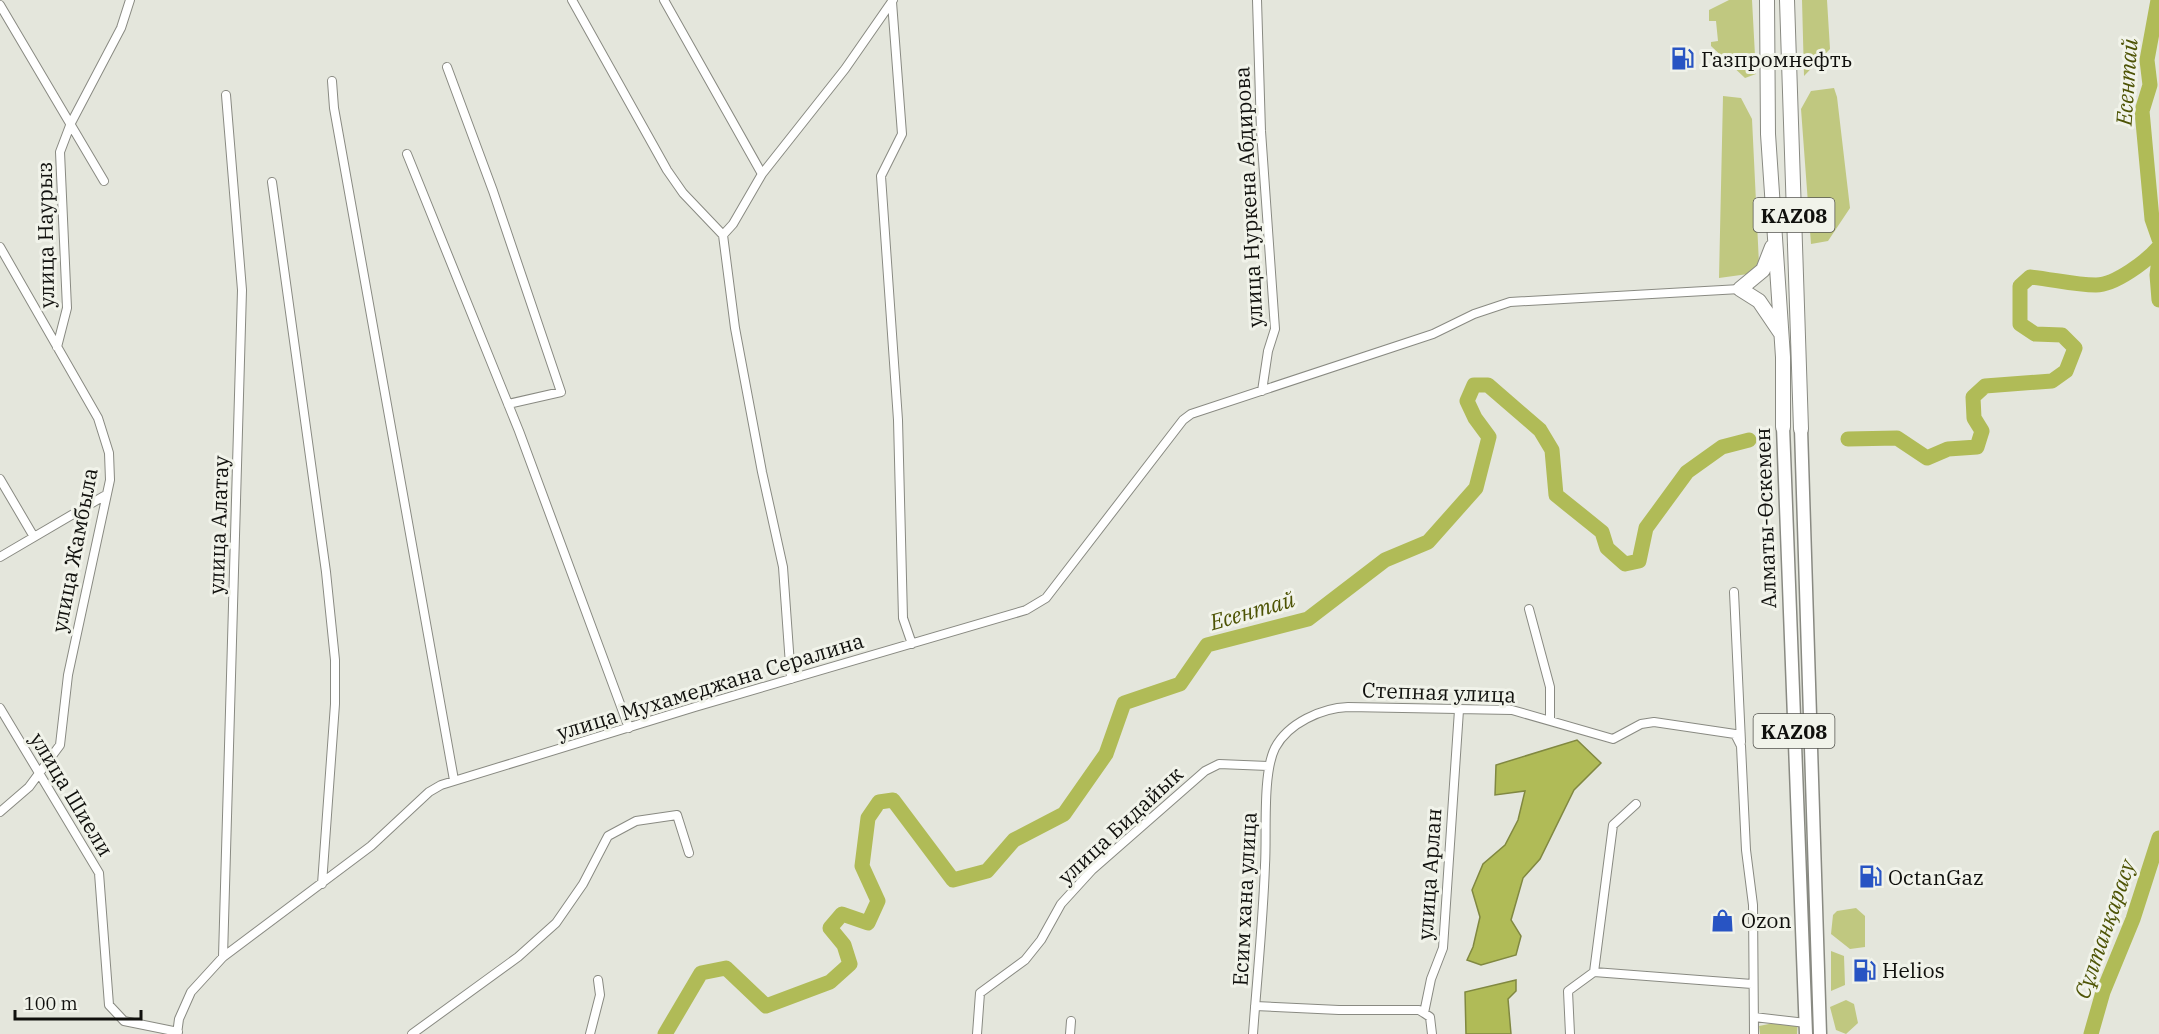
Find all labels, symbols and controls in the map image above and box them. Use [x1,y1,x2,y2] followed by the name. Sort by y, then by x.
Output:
[2108,37,2144,127] water label: Есентай
[1701,45,1852,73] place label: Газпромнефть
[1670,46,1696,72] fuel station icon: Газпромнефть
[1227,66,1269,328] street label: улица Нуркена Абдирова
[30,162,60,308] street label: улица Наурыз
[1754,198,1834,232] road number: KAZ08
[1748,427,1782,609] street label: Алматы-Өскемен
[202,454,234,595] street label: улица Алатау
[44,465,104,635] street label: улица Жамбыла
[1205,584,1298,636] water label: Есентай
[553,626,867,746] street label: улица Мухамеджана Сералина
[1361,675,1517,709] street label: Степная улица
[1754,714,1834,748] road number: KAZ08
[24,727,120,861] street label: улица Шиели
[1052,760,1188,890] street label: улица Бидайык
[1410,807,1448,941] street label: улица Арлан
[1225,811,1263,987] street label: Есим хана улица
[2067,854,2142,1002] water label: Сұлтанқарасу
[1888,863,1984,891] place label: OctanGaz
[1857,864,1883,890] fuel station icon: OctanGaz
[1741,906,1792,934] place label: Ozon
[1710,907,1736,933] shop icon: Ozon
[1882,956,1945,984] place label: Helios
[1851,957,1877,983] fuel station icon: Helios
[15,983,141,1021] scale bar
[24,992,78,1015] text: 100 m

